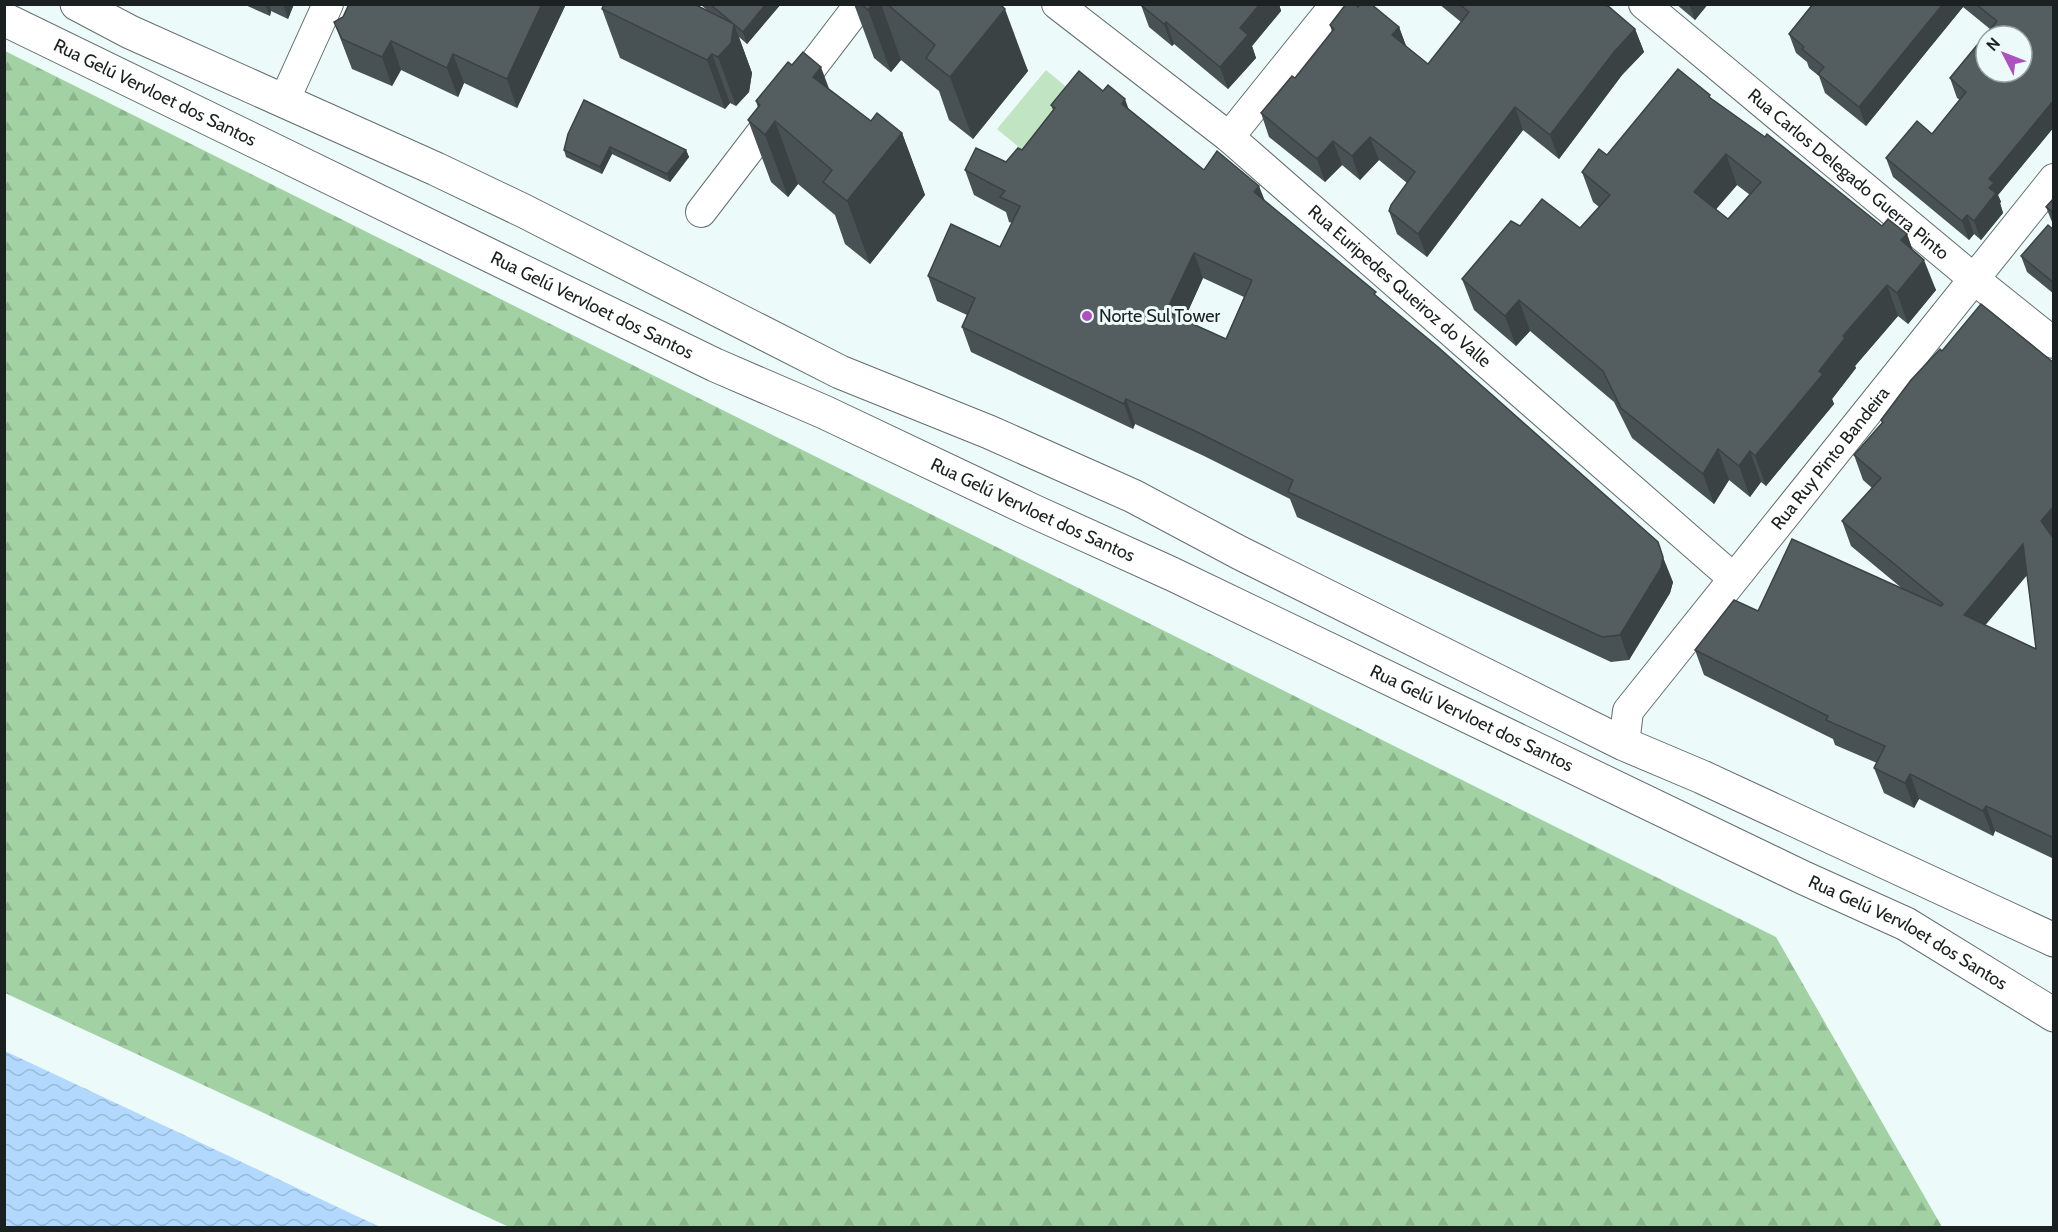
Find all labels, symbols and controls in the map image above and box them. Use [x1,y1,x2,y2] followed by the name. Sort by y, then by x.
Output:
[1974,24,2034,84] north arrow
[50,34,260,151] street label: Rua Gelú Vervloet dos Santos
[1982,34,2004,55] text: N
[1743,84,1954,265] street label: Rua Carlos Delegado Guerra Pinto
[1303,200,1496,372] street label: Rua Euripedes Queiroz do Valle
[487,247,697,364] street label: Rua Gelú Vervloet dos Santos
[1099,305,1221,327] place label: Norte Sul Tower
[1080,309,1094,323] marker: Norte Sul Tower
[1767,382,1894,534] street label: Rua Ruy Pinto Bandeira
[927,453,1138,567] street label: Rua Gelú Vervloet dos Santos
[1367,660,1577,776] street label: Rua Gelú Vervloet dos Santos
[1805,870,2011,995] street label: Rua Gelú Vervloet dos Santos

